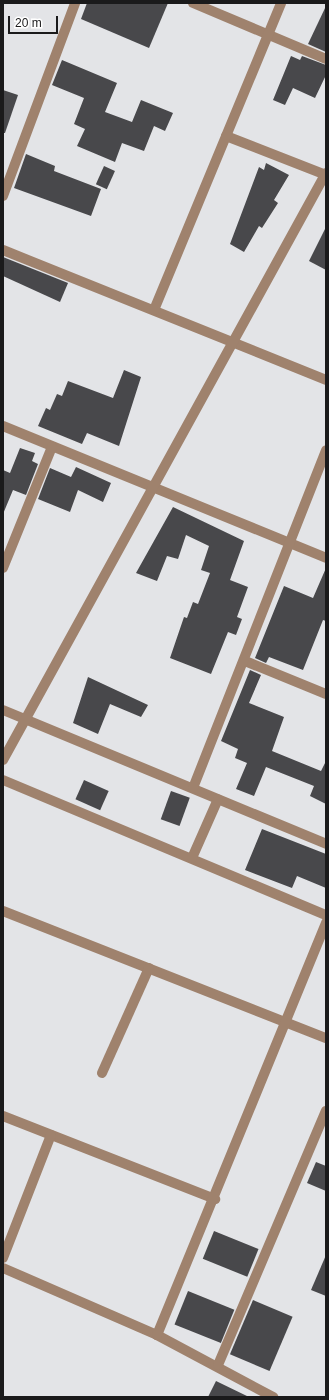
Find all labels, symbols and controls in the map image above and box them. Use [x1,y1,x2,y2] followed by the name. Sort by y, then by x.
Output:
[10,8,60,34] scale bar
[15,16,42,30] text: 20 m

